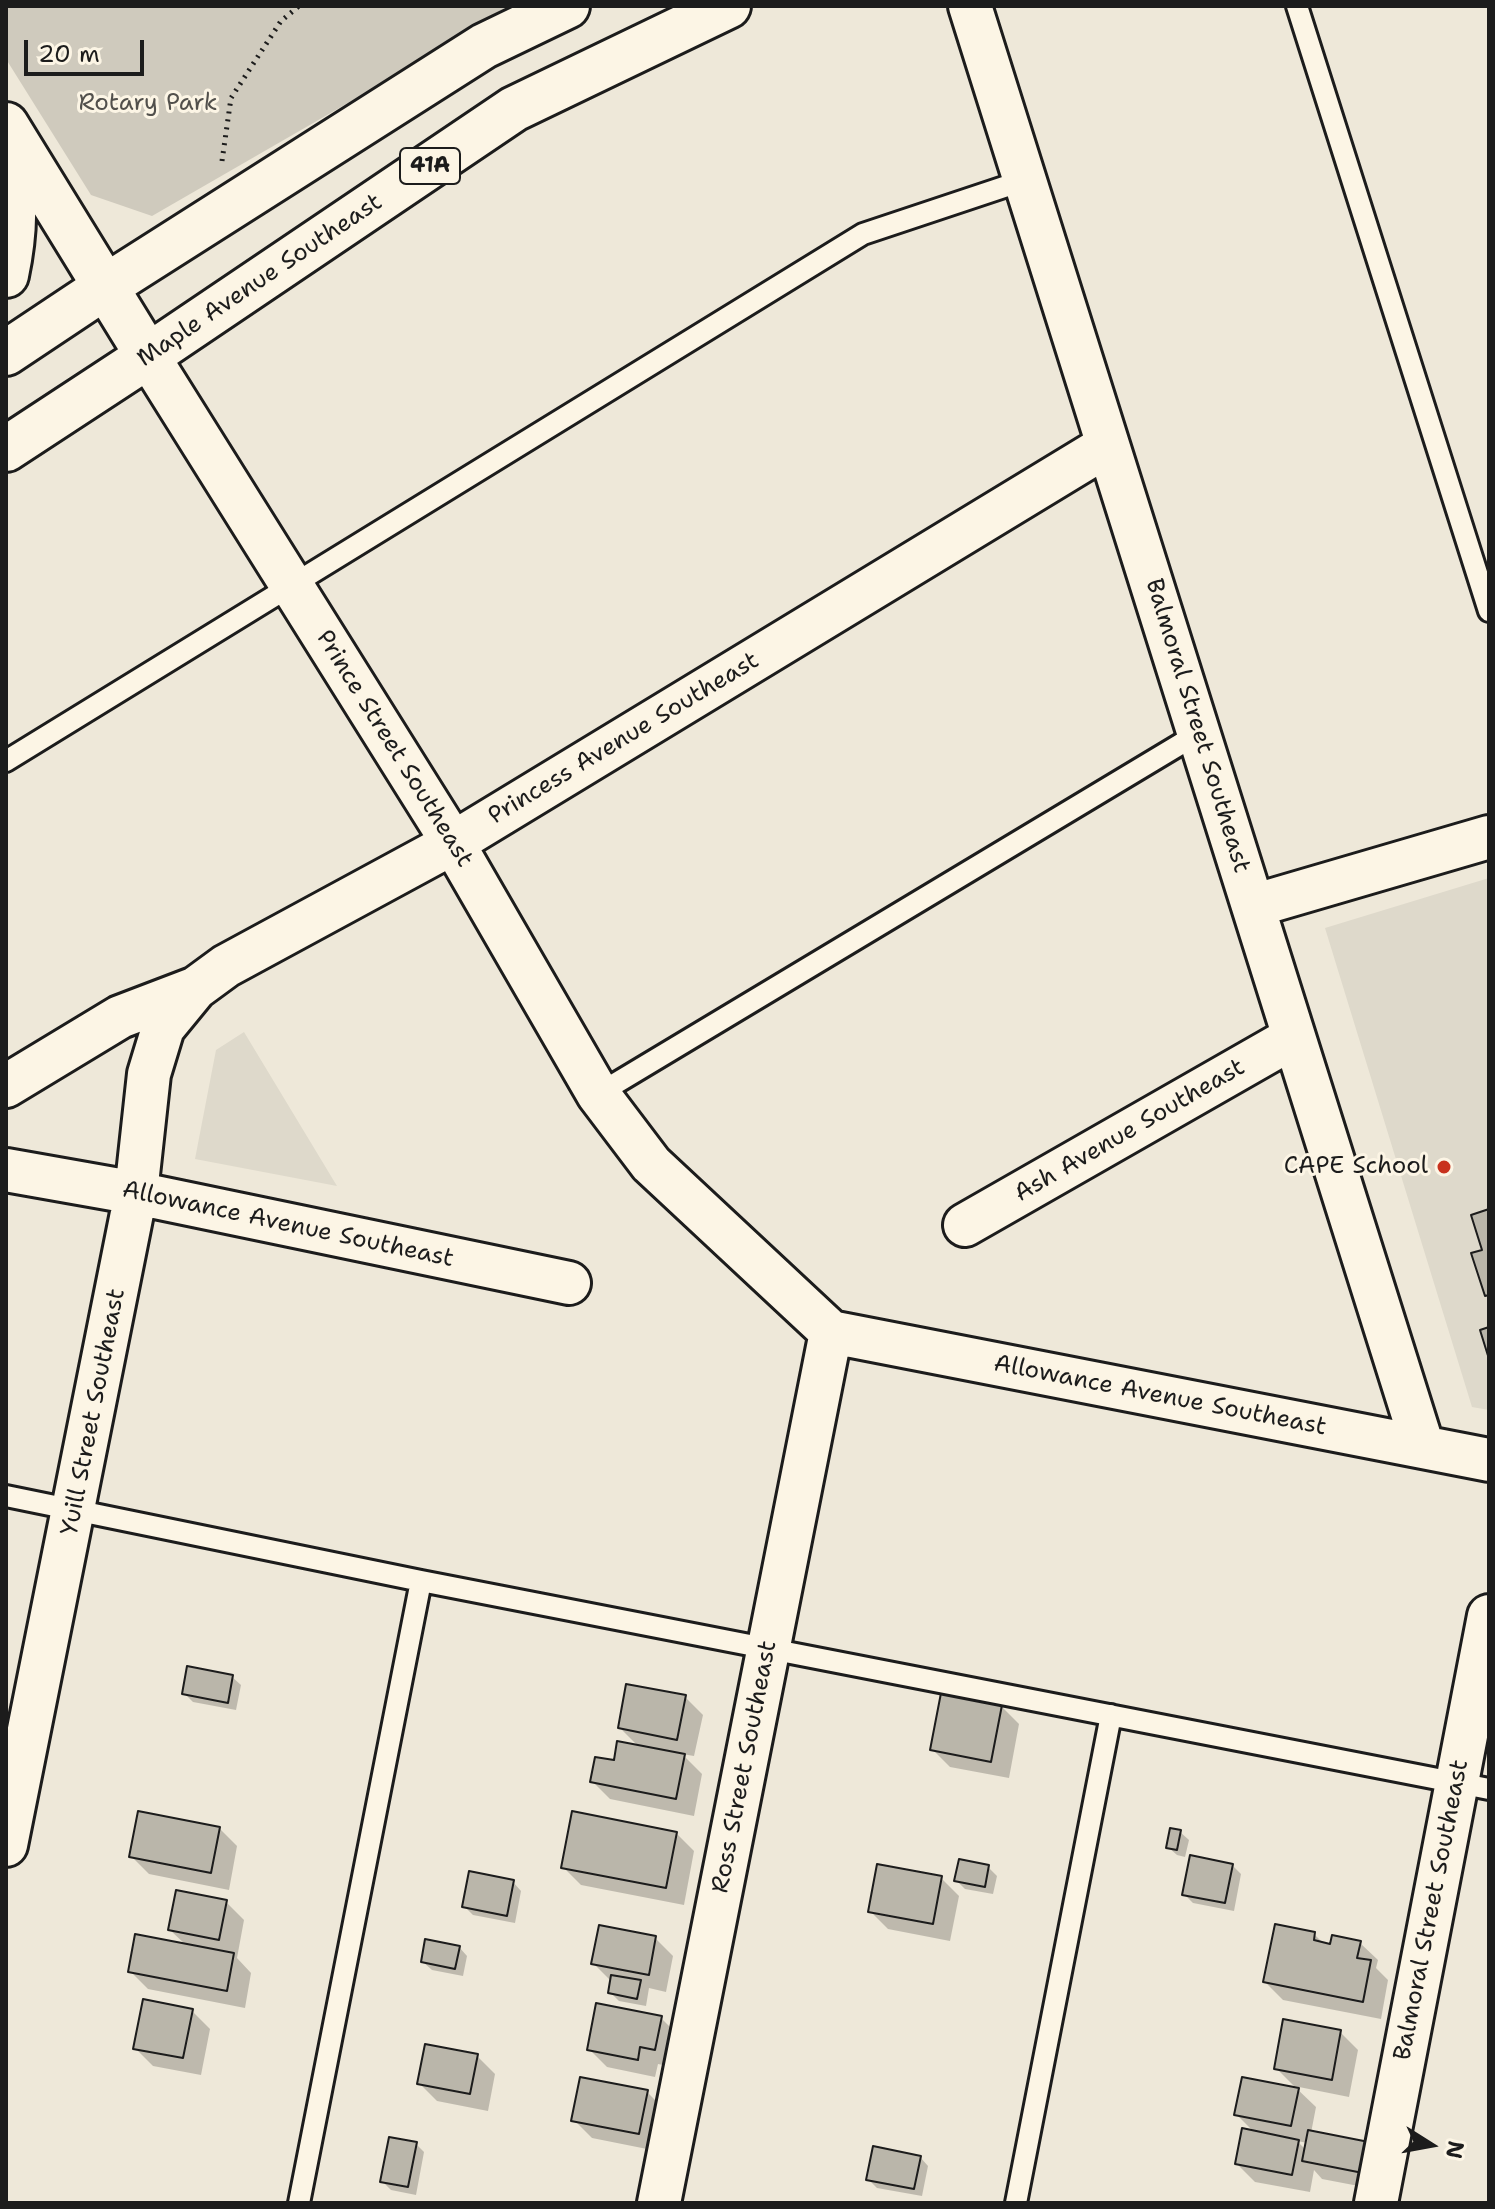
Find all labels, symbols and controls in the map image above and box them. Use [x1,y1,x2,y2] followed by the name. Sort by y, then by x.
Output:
[28,24,148,74] scale bar
[38,38,100,70] text: 20 m
[79,90,217,118] park label: Rotary Park
[400,148,460,184] road number: 41A
[132,188,388,374] street label: Maple Avenue Southeast
[1139,576,1255,876] street label: Balmoral Street Southeast
[309,625,479,873] street label: Prince Street Southeast
[484,647,764,831] street label: Princess Avenue Southeast
[1010,1053,1250,1209] street label: Ash Avenue Southeast
[1284,1153,1428,1181] place label: CAPE School
[1435,1158,1453,1176] marker: CAPE School
[120,1176,456,1274] street label: Allowance Avenue Southeast
[56,1286,132,1538] street label: Yuill Street Southeast
[991,1350,1329,1442] street label: Allowance Avenue Southeast
[706,1638,784,1896] street label: Ross Street Southeast
[1389,1757,1475,2063] street label: Balmoral Street Southeast
[1391,2105,1471,2185] north arrow
[1439,2138,1471,2161] text: N

